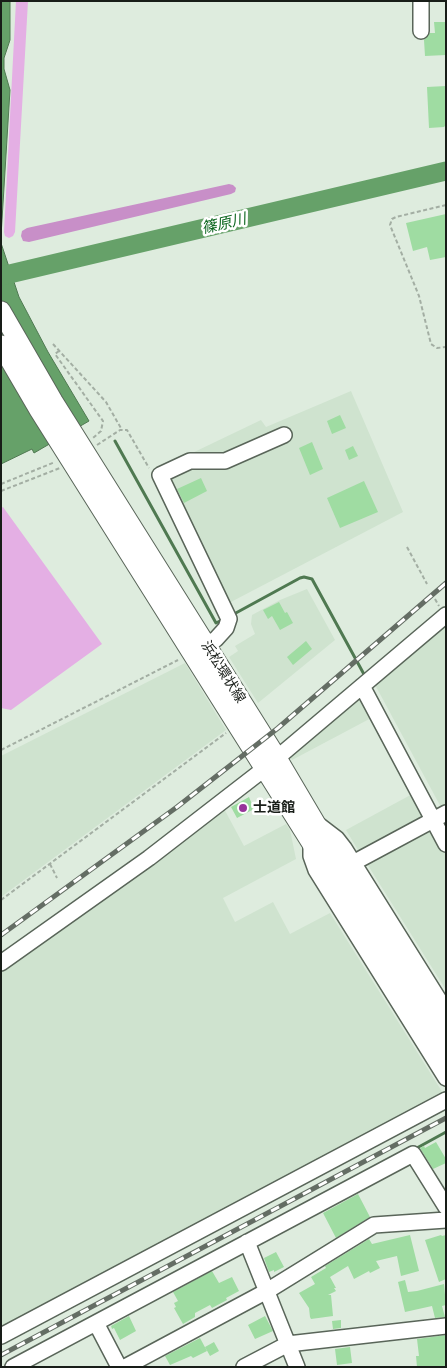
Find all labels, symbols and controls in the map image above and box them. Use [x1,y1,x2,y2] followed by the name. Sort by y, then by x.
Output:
[200,210,248,238] water label: 篠原川
[197,638,249,706] street label: 浜松環状線
[253,800,295,816] place label: 士道館
[237,802,249,814] marker: 士道館

